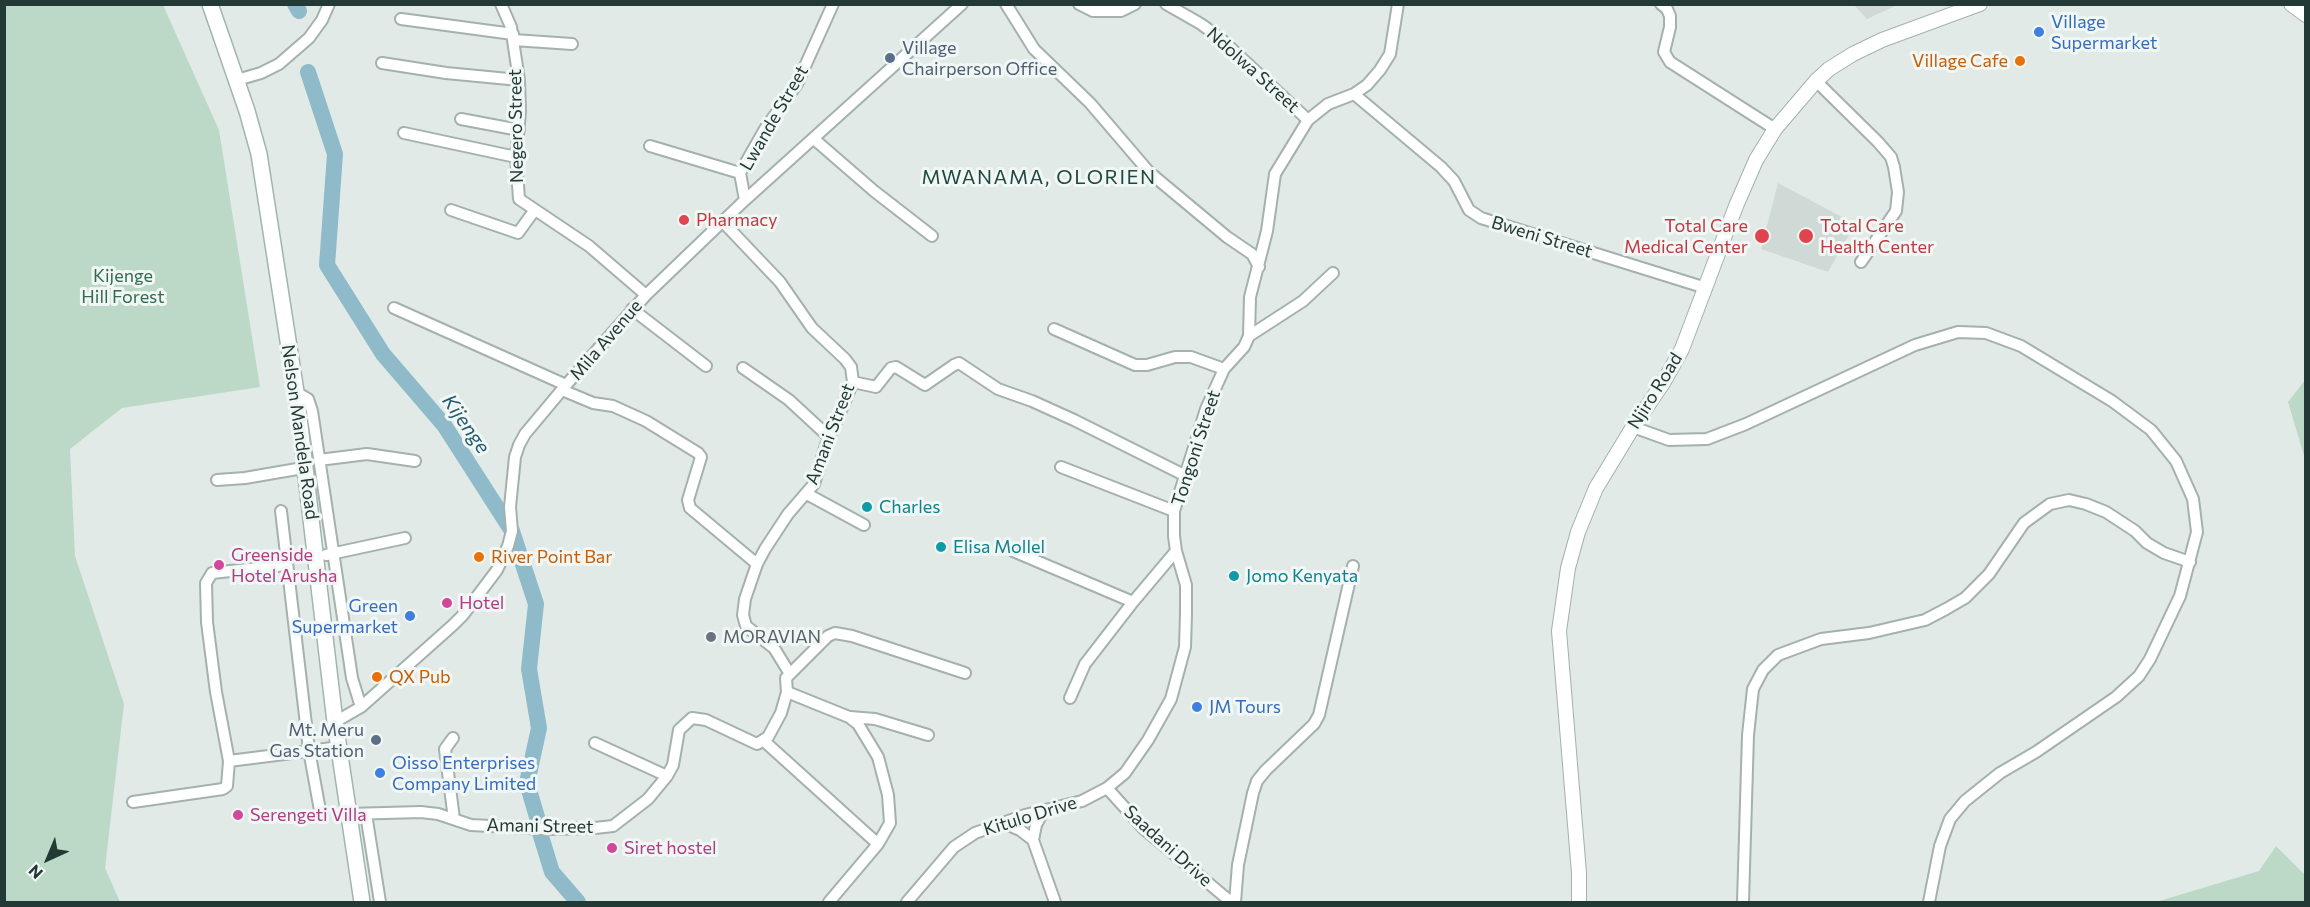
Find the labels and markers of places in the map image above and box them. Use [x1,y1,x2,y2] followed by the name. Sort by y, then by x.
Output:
[2051,11,2157,54] place label: Village Supermarket
[2032,25,2046,39] marker: Village Supermarket
[902,37,1057,80] place label: Village Chairperson Office
[1912,50,2008,72] place label: Village Cafe
[883,51,897,65] marker: Village Chairperson Office
[2013,54,2027,68] marker: Village Cafe
[696,209,778,231] place label: Pharmacy
[677,213,691,227] marker: Pharmacy
[1624,215,1748,258] place label: Total Care Medical Center
[1820,215,1934,258] place label: Total Care Health Center
[1753,227,1771,245] marker: Total Care Medical Center
[1797,227,1815,245] marker: Total Care Health Center
[879,496,941,518] place label: Charles
[860,500,874,514] marker: Charles
[953,536,1045,558] place label: Elisa Mollel
[934,540,948,554] marker: Elisa Mollel
[231,544,337,586] place label: Greenside Hotel Arusha
[491,546,612,568] place label: River Point Bar
[472,550,486,564] marker: River Point Bar
[212,558,226,572] marker: Greenside Hotel Arusha
[1246,565,1358,587] place label: Jomo Kenyata
[1227,569,1241,583] marker: Jomo Kenyata
[459,592,504,614] place label: Hotel
[292,595,398,638] place label: Green Supermarket
[440,596,454,610] marker: Hotel
[403,609,417,623] marker: Green Supermarket
[723,626,821,648] place label: MORAVIAN
[704,630,718,644] marker: MORAVIAN
[389,666,451,688] place label: QX Pub
[370,670,384,684] marker: QX Pub
[1209,696,1281,718] place label: JM Tours
[1190,700,1204,714] marker: JM Tours
[270,719,364,762] place label: Mt. Meru Gas Station
[369,733,383,747] marker: Mt. Meru Gas Station
[392,752,536,795] place label: Oisso Enterprises Company Limited
[373,766,387,780] marker: Oisso Enterprises Company Limited
[250,804,367,826] place label: Serengeti Villa
[231,808,245,822] marker: Serengeti Villa
[624,837,717,859] place label: Siret hostel
[605,841,619,855] marker: Siret hostel

